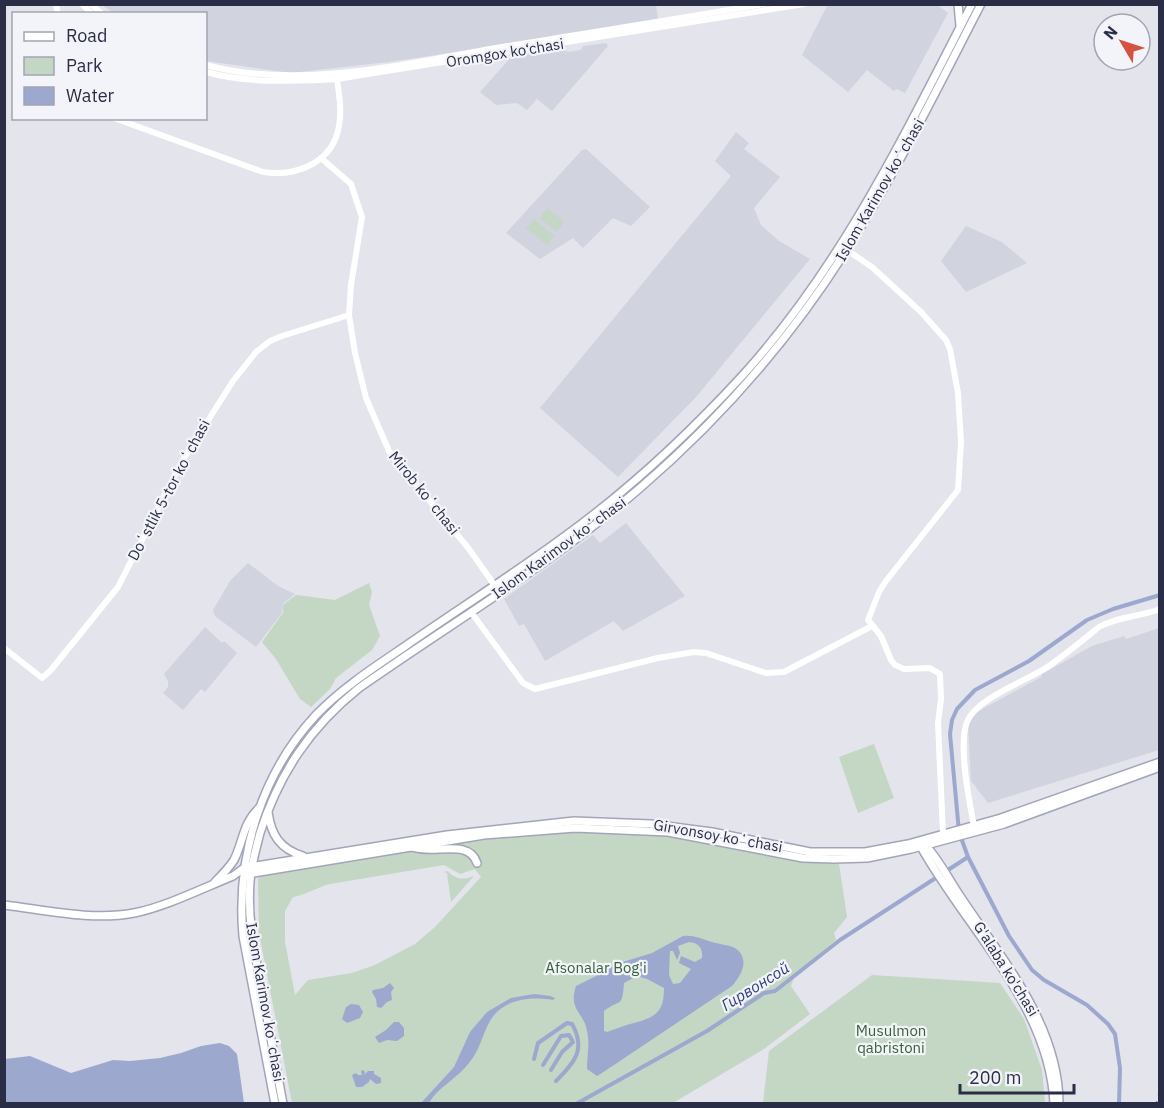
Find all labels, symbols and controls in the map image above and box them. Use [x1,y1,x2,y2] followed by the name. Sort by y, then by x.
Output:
[12,12,207,120] legend
[1092,12,1152,72] north arrow
[1099,22,1122,43] text: N
[66,24,107,47] text: Road
[445,34,565,71] street label: Oromgox ko‘chasi
[66,54,103,77] text: Park
[66,84,115,107] text: Water
[831,115,928,264] street label: Islom Karimov koʻchasi
[123,416,214,564] street label: Doʻstlik 5-tor koʻchasi
[385,447,464,538] street label: Mirob koʻchasi
[488,492,630,603] street label: Islom Karimov koʻchasi
[652,815,784,856] street label: Girvonsoy koʻchasi
[970,918,1043,1020] street label: G'alaba ko'chasi
[242,921,289,1083] street label: Islom Karimov koʻchasi
[717,957,793,1015] water label: Гирвонсой
[545,958,647,977] park label: Afsonalar Bog'i
[856,1021,926,1057] park label: Musulmon qabristoni
[960,1057,1074,1095] scale bar
[969,1066,1021,1089] text: 200 m

